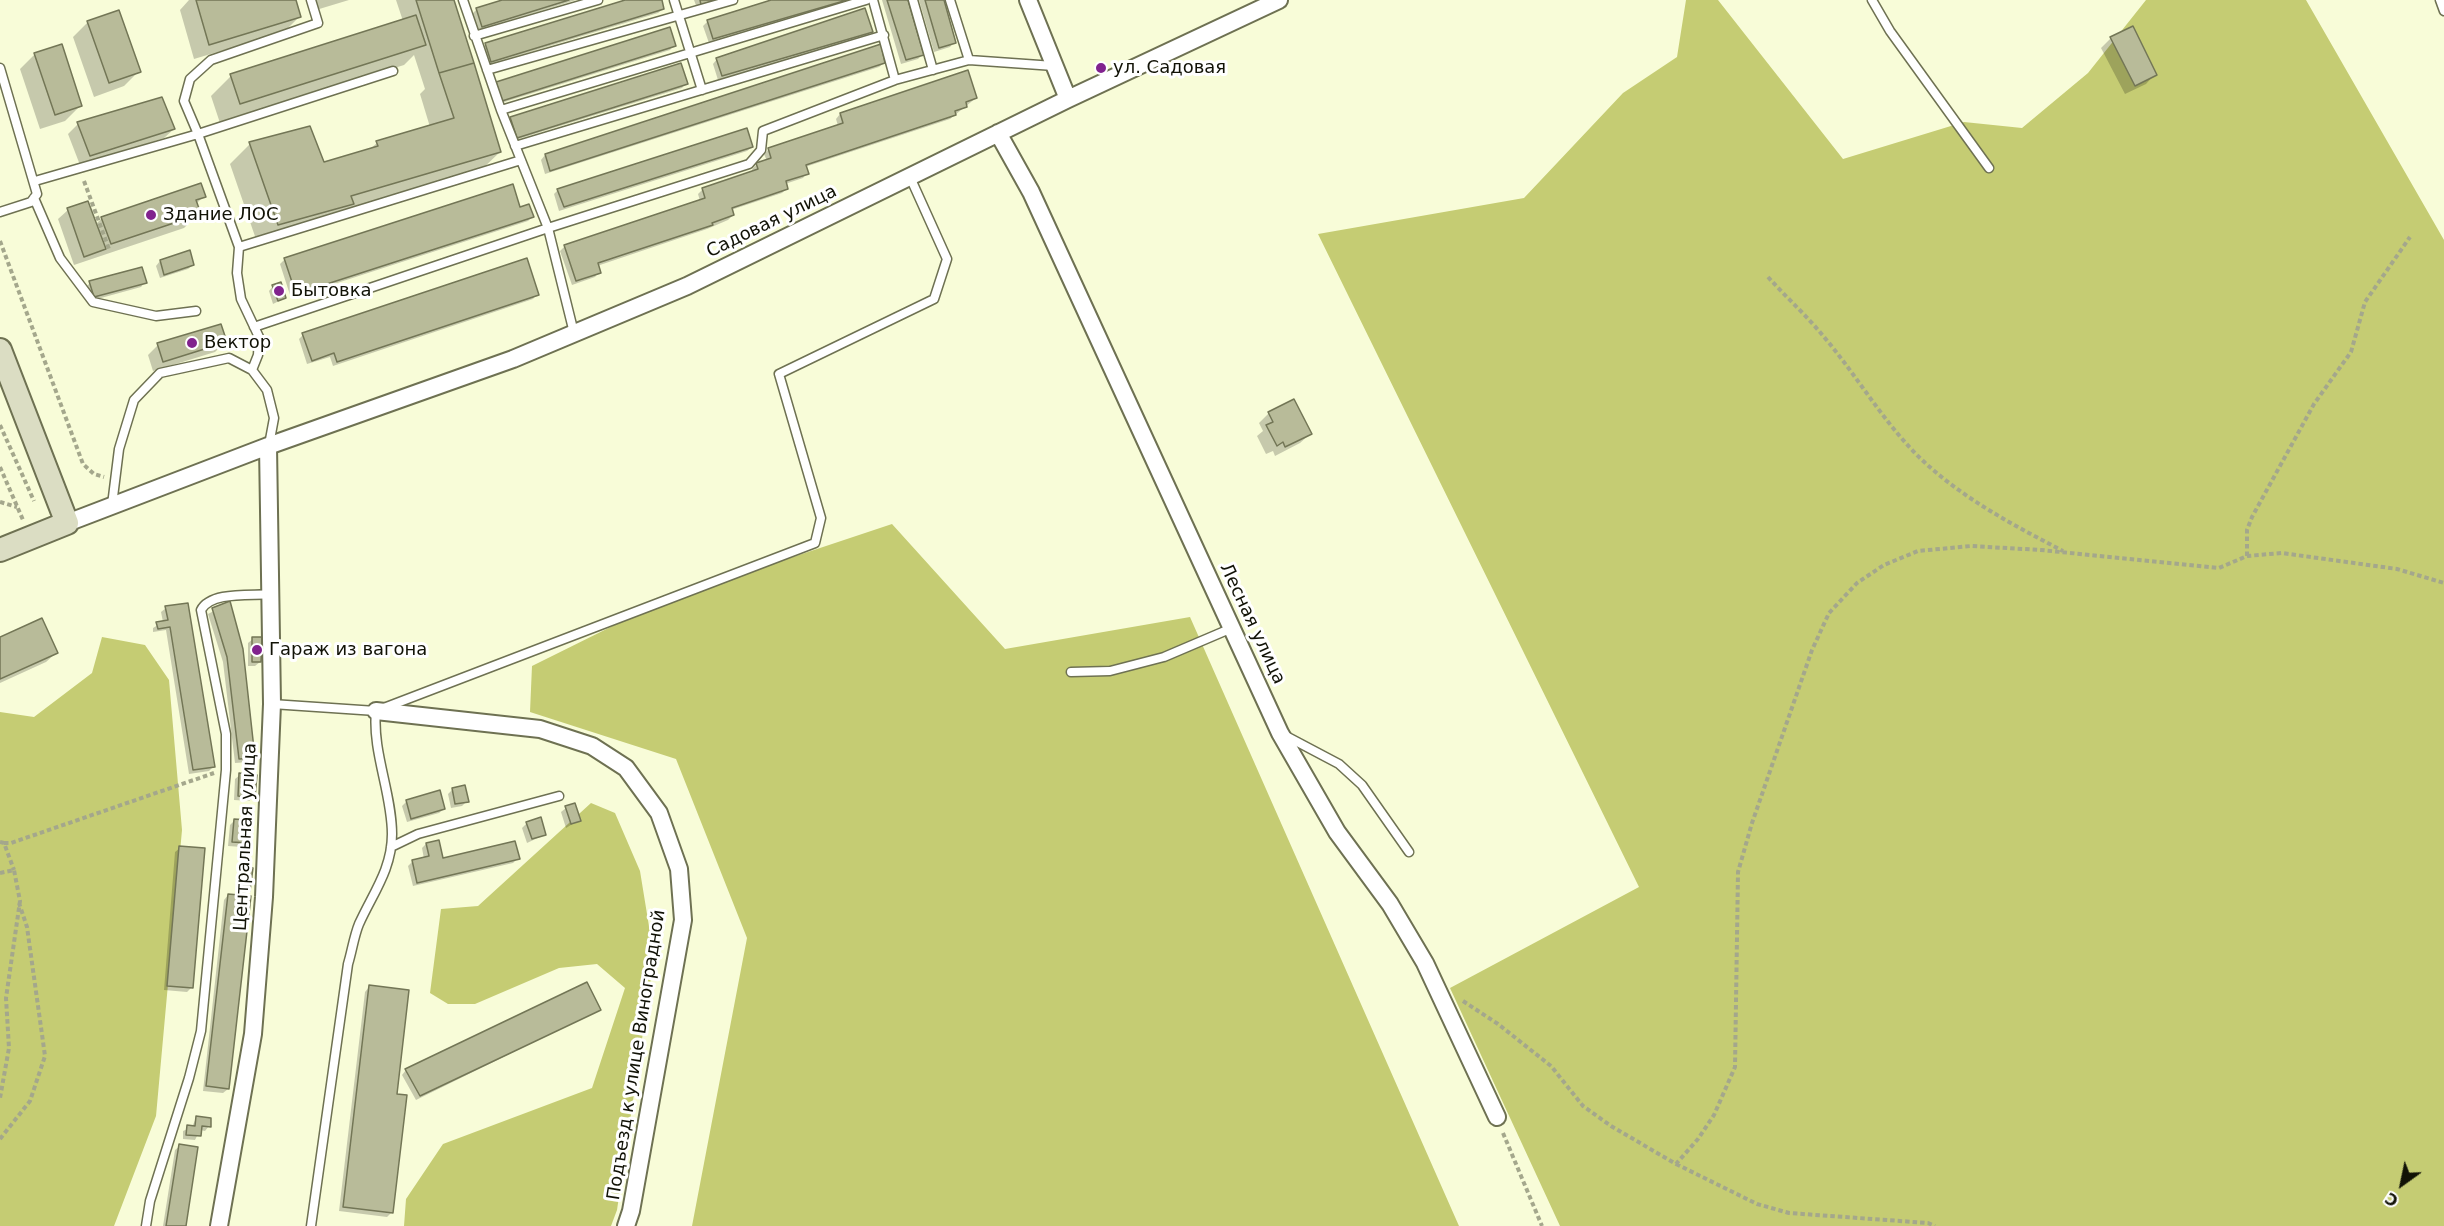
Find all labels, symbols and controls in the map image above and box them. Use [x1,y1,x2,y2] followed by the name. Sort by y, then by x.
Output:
[1113,57,1226,79] place label: ул. Садовая
[1094,61,1108,75] marker: ул. Садовая
[703,181,841,263] street label: Садовая улица
[163,204,279,226] place label: Здание ЛОС
[144,208,158,222] marker: Здание ЛОС
[291,280,372,302] place label: Бытовка
[272,284,286,298] marker: Бытовка
[204,332,271,354] place label: Вектор
[185,336,199,350] marker: Вектор
[1215,560,1289,688] street label: Лесная улица
[269,639,427,661] place label: Гараж из вагона
[250,643,264,657] marker: Гараж из вагона
[230,742,262,932] street label: Центральная улица
[603,908,671,1202] street label: Подъезд к улице Виноградной
[2372,1154,2432,1214] north arrow
[2382,1188,2402,1211] text: С

